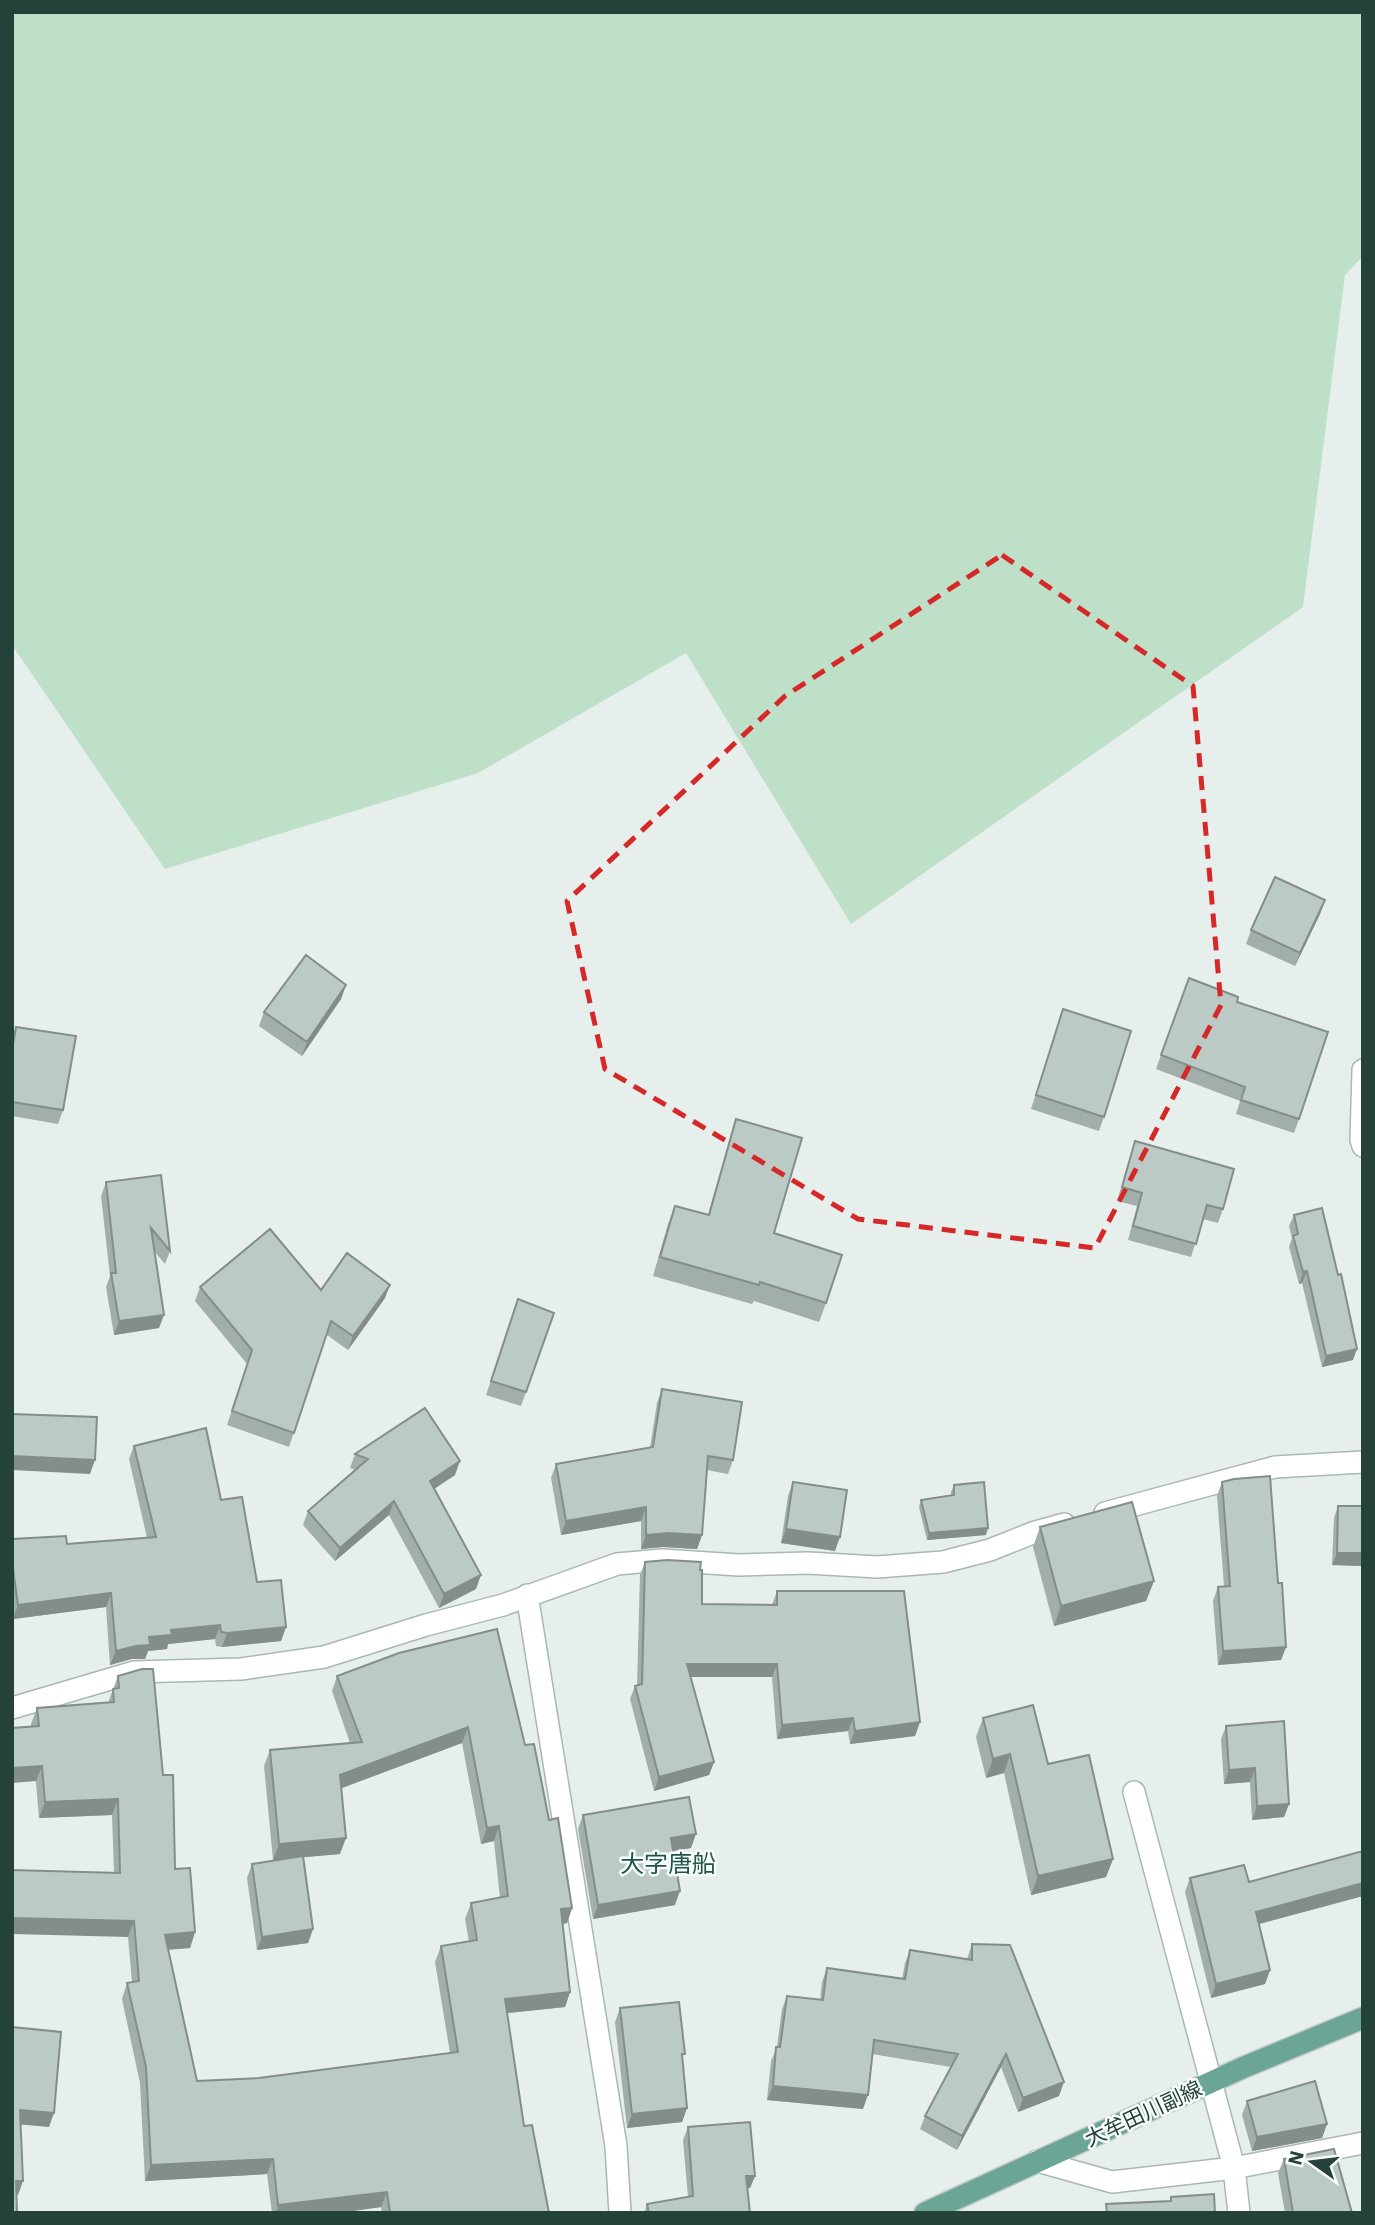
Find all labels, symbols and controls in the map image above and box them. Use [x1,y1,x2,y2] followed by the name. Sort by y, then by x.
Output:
[620,1847,716,1879] district label: 大字唐船
[1080,2074,1206,2152] street label: 大牟田川副線
[1277,2127,1347,2197] north arrow
[1282,2148,1309,2167] text: N

